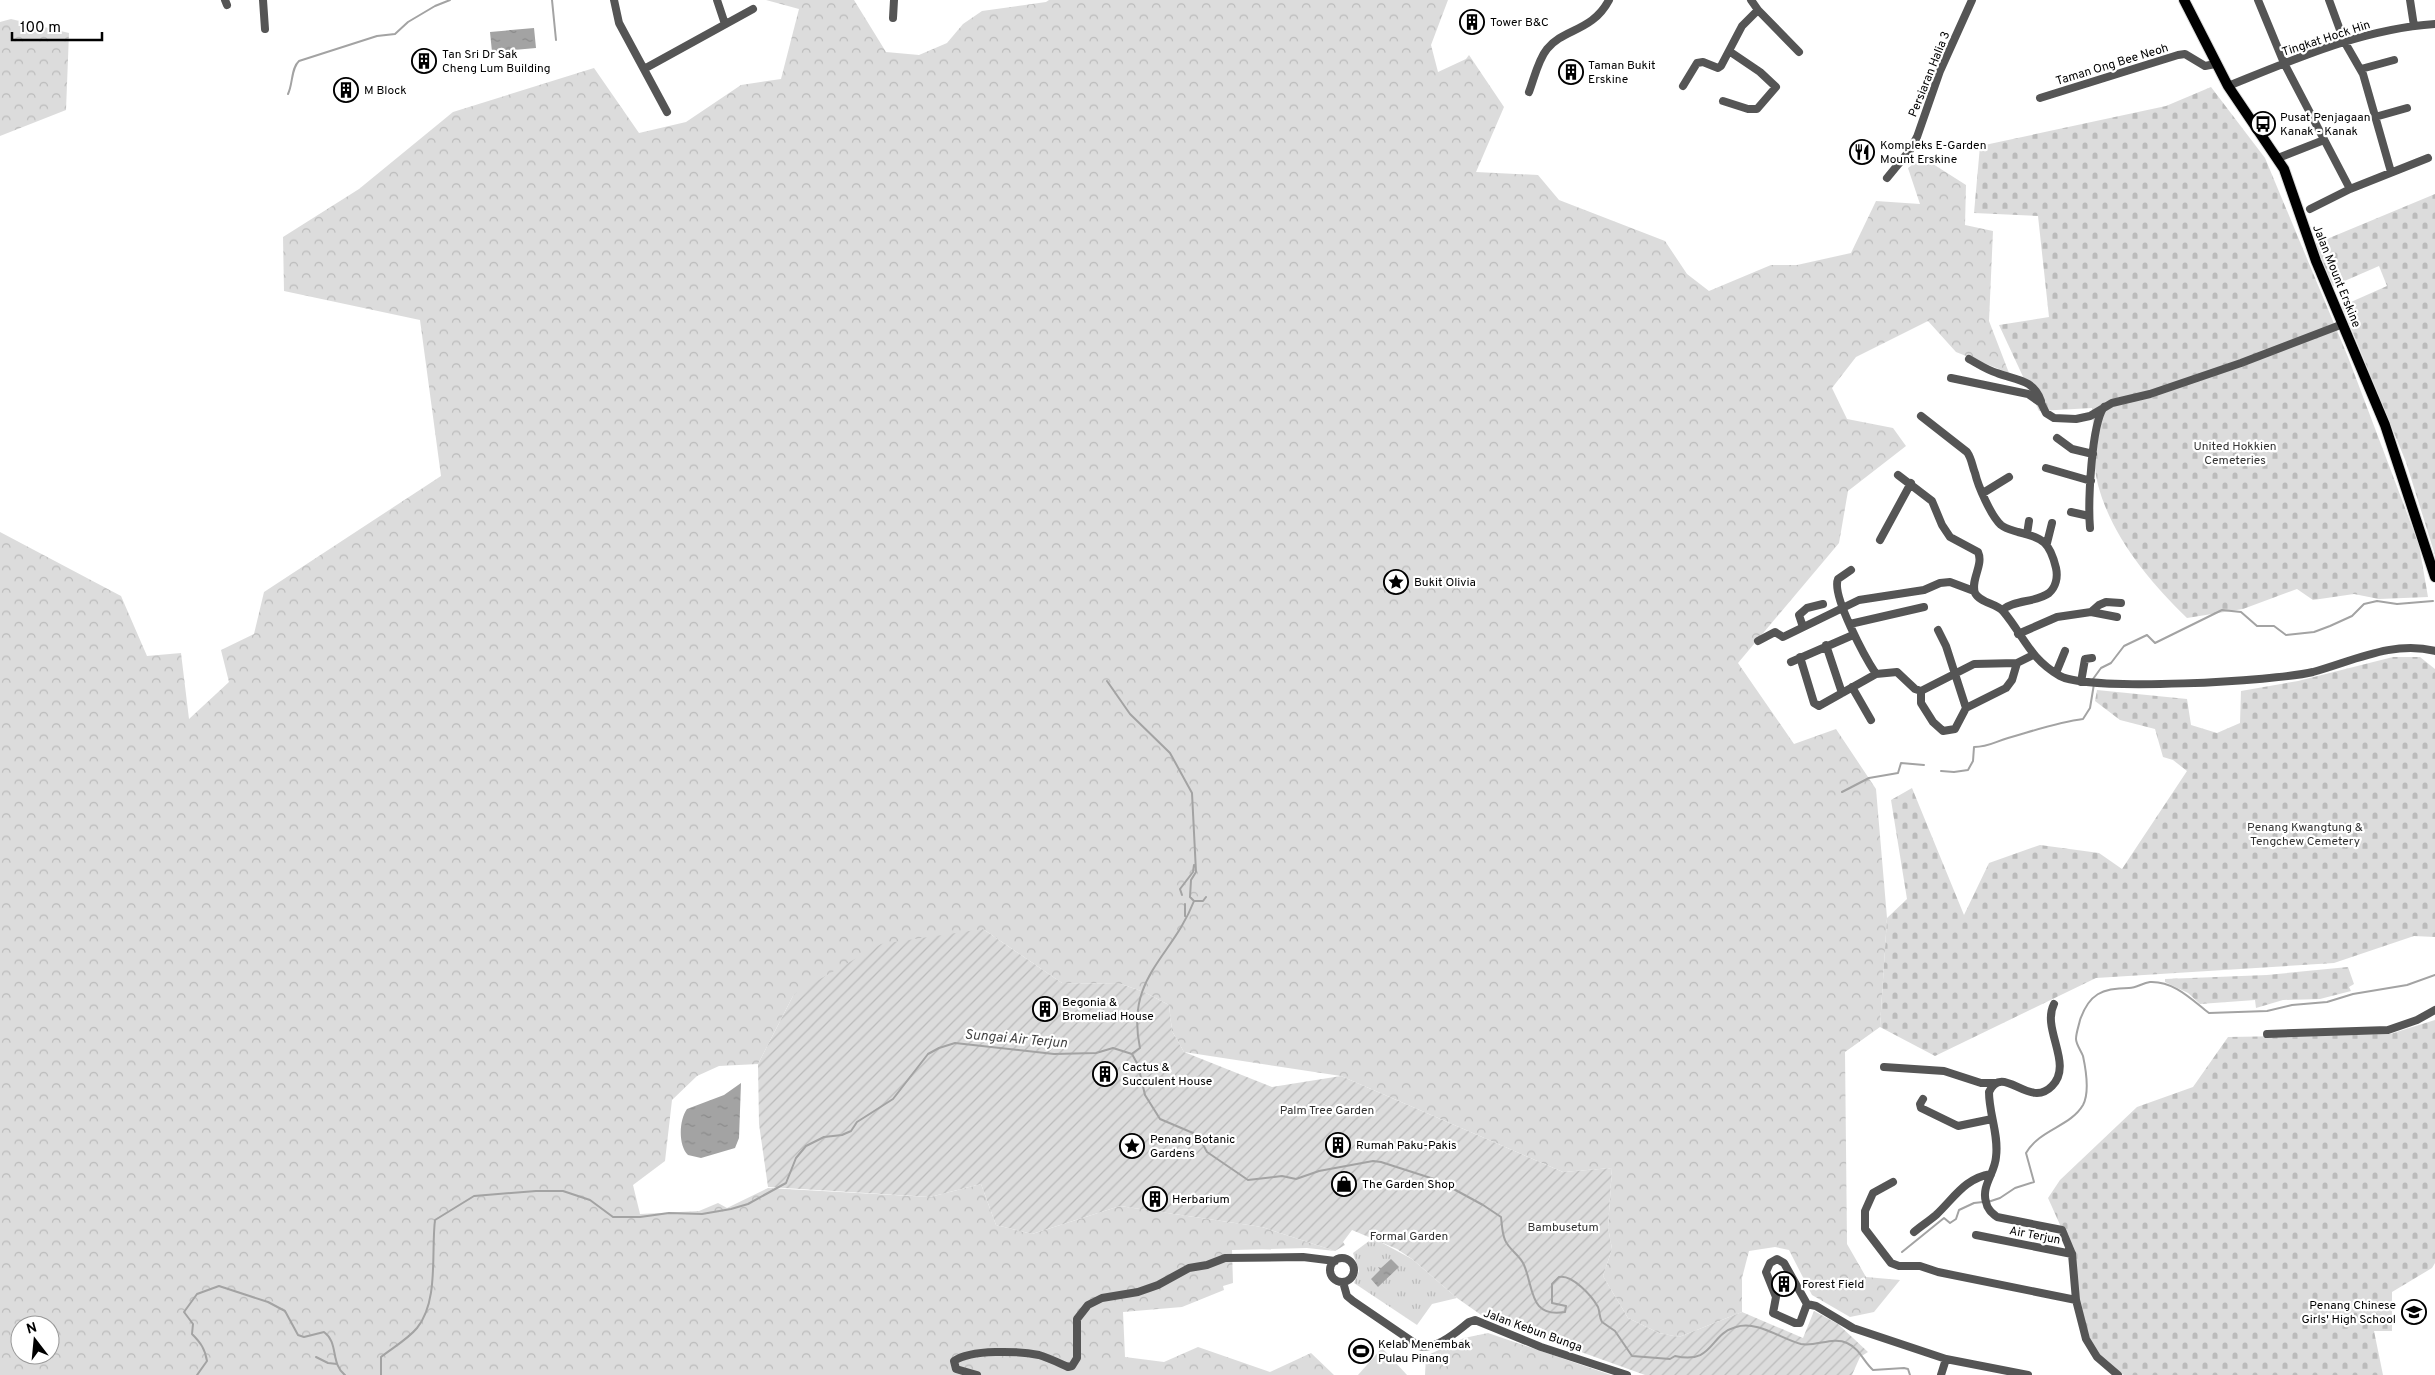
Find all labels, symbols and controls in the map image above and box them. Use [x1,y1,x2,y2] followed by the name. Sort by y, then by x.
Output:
[1459,9,1485,35] building icon: Tower B&C
[12,10,102,42] scale bar
[1490,15,1549,31] place label: Tower B&C
[2280,17,2373,61] street label: Tingkat Hock Hin
[20,19,61,38] text: 100 m
[1905,29,1954,120] street label: Persiaran Halia 3
[2054,40,2171,90] street label: Taman Ong Bee Neoh
[442,47,551,77] place label: Tan Sri Dr Sak Cheng Lum Building
[411,48,437,74] building icon: Tan Sri Dr Sak Cheng Lum Building
[1588,58,1656,88] place label: Taman Bukit Erskine
[1558,59,1584,85] building icon: Taman Bukit Erskine
[333,77,359,103] building icon: M Block
[364,83,407,99] place label: M Block
[2280,110,2370,140] place label: Pusat Penjagaan Kanak - Kanak
[2250,111,2276,137] bus stop icon: Pusat Penjagaan Kanak - Kanak
[1880,138,1986,168] place label: Kompleks E-Garden Mount Erskine
[1849,139,1875,165] restaurant icon: Kompleks E-Garden Mount Erskine
[2308,223,2364,330] street label: Jalan Mount Erskine
[2194,439,2276,469] park label: United Hokkien Cemeteries
[1383,569,1409,595] place icon: Bukit Olivia
[1414,575,1476,591] place label: Bukit Olivia
[2247,820,2363,850] park label: Penang Kwangtung & Tengchew Cemetery
[1062,995,1154,1025] place label: Begonia & Bromeliad House
[1032,996,1058,1022] building icon: Begonia & Bromeliad House
[964,1027,1068,1052] water label: Sungai Air Terjun
[1122,1060,1212,1090] place label: Cactus & Succulent House
[1092,1061,1118,1087] building icon: Cactus & Succulent House
[1280,1103,1374,1119] park label: Palm Tree Garden
[1150,1132,1235,1162] place label: Penang Botanic Gardens
[1325,1132,1351,1158] building icon: Rumah Paku-Pakis
[1119,1133,1145,1159] place icon: Penang Botanic Gardens
[1356,1138,1457,1154] place label: Rumah Paku-Pakis
[1331,1171,1357,1197] shop icon: The Garden Shop
[1362,1177,1455,1193] place label: The Garden Shop
[1142,1186,1168,1212] building icon: Herbarium
[1172,1192,1230,1208] place label: Herbarium
[1527,1220,1599,1236] park label: Bambusetum
[2008,1223,2062,1249] street label: Air Terjun
[1370,1229,1448,1245] park label: Formal Garden
[1771,1271,1797,1297] building icon: Forest Field
[1802,1277,1864,1293] place label: Forest Field
[2302,1298,2396,1328] place label: Penang Chinese Girls' High School
[2401,1299,2427,1325] school or university icon: Penang Chinese Girls' High School
[1481,1306,1584,1356] street label: Jalan Kebun Bunga
[10,1315,60,1365] north arrow
[25,1319,39,1339] text: N
[1378,1337,1471,1367] place label: Kelab Menembak Pulau Pinang
[1348,1338,1374,1364] sports icon: Kelab Menembak Pulau Pinang

